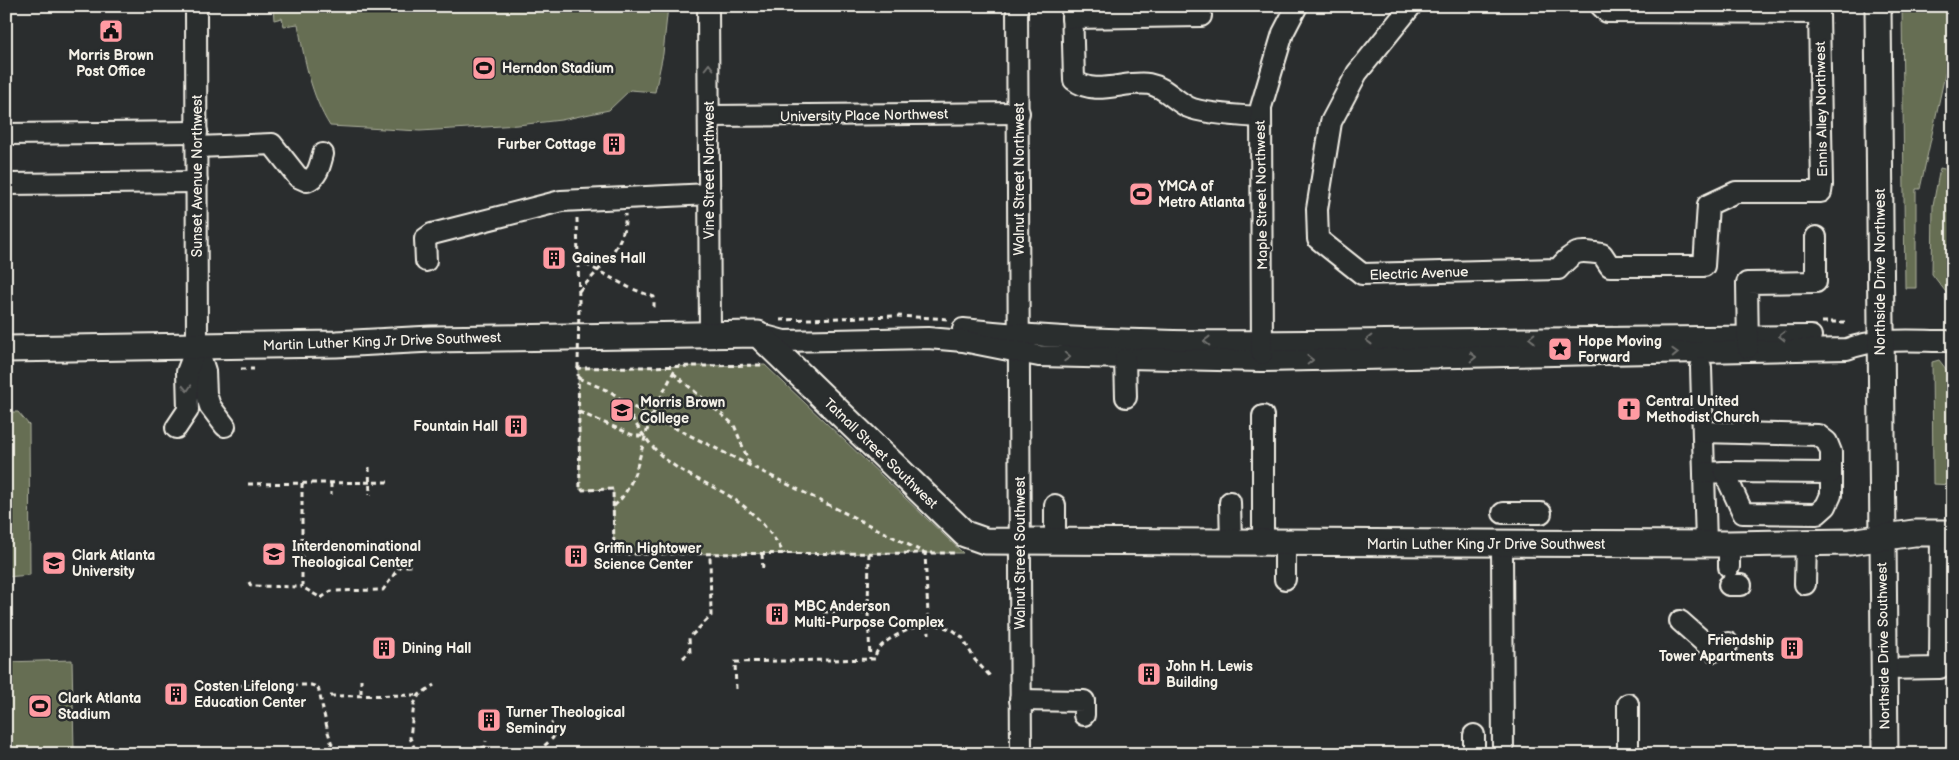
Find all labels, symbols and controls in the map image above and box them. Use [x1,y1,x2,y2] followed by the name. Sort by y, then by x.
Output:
[98,18,124,44] public building icon: Morris Brown Post Office
[1812,40,1831,177] street label: Ennis Alley Northwest
[68,47,154,80] place label: Morris Brown Post Office
[471,55,497,81] sports icon: Herndon Stadium
[502,60,614,77] place label: Herndon Stadium
[704,63,714,71] one-way arrow
[189,94,206,257] street label: Sunset Avenue Northwest
[701,100,718,239] street label: Vine Street Northwest
[1011,102,1028,256] street label: Walnut Street Northwest
[780,106,949,125] street label: University Place Northwest
[1252,119,1271,270] street label: Maple Street Northwest
[601,131,627,157] building icon: Furber Cottage
[497,136,596,153] place label: Furber Cottage
[1158,178,1245,211] place label: YMCA of Metro Atlanta
[1128,181,1154,207] sports icon: YMCA of Metro Atlanta
[1872,188,1889,356] street label: Northside Drive Northwest
[541,245,567,271] building icon: Gaines Hall
[572,250,646,267] place label: Gaines Hall
[1369,263,1469,284] street label: Electric Avenue
[263,329,502,354] street label: Martin Luther King Jr Drive Southwest
[1778,331,1786,341] one-way arrow
[1528,333,1536,343] one-way arrow
[1578,333,1662,366] place label: Hope Moving Forward
[1365,335,1373,346] one-way arrow
[1203,336,1210,346] one-way arrow
[1547,336,1573,362] place icon: Hope Moving Forward
[1671,347,1679,358] one-way arrow
[1063,352,1071,363] one-way arrow
[1469,352,1477,363] one-way arrow
[1307,355,1315,365] one-way arrow
[182,384,193,392] one-way arrow
[1646,393,1759,426] place label: Central United Methodist Church
[640,394,726,427] place label: Morris Brown College
[820,395,942,513] street label: Tatnall Street Southwest
[1616,396,1642,422] church icon: Central United Methodist Church
[609,397,635,423] school or university icon: Morris Brown College
[503,413,529,439] building icon: Fountain Hall
[413,418,498,435] place label: Fountain Hall
[1012,476,1029,630] street label: Walnut Street Southwest
[1367,536,1606,553] street label: Martin Luther King Jr Drive Southwest
[292,538,421,571] place label: Interdenominational Theological Center
[594,540,702,573] place label: Griffin Hightower Science Center
[261,541,287,567] school or university icon: Interdenominational Theological Center
[563,543,589,569] building icon: Griffin Hightower Science Center
[72,547,155,580] place label: Clark Atlanta University
[41,550,67,576] school or university icon: Clark Atlanta University
[1874,562,1893,730] street label: Northside Drive Southwest
[794,598,945,631] place label: MBC Anderson Multi-Purpose Complex
[764,601,790,627] building icon: MBC Anderson Multi-Purpose Complex
[1659,632,1774,665] place label: Friendship Tower Apartments
[371,635,397,661] building icon: Dining Hall
[1779,635,1805,661] building icon: Friendship Tower Apartments
[402,640,471,657] place label: Dining Hall
[1166,658,1253,691] place label: John H. Lewis Building
[1136,661,1162,687] building icon: John H. Lewis Building
[194,678,307,711] place label: Costen Lifelong Education Center
[163,681,189,707] building icon: Costen Lifelong Education Center
[58,690,141,723] place label: Clark Atlanta Stadium
[27,693,53,719] sports icon: Clark Atlanta Stadium
[506,704,625,737] place label: Turner Theological Seminary
[476,707,502,733] building icon: Turner Theological Seminary

